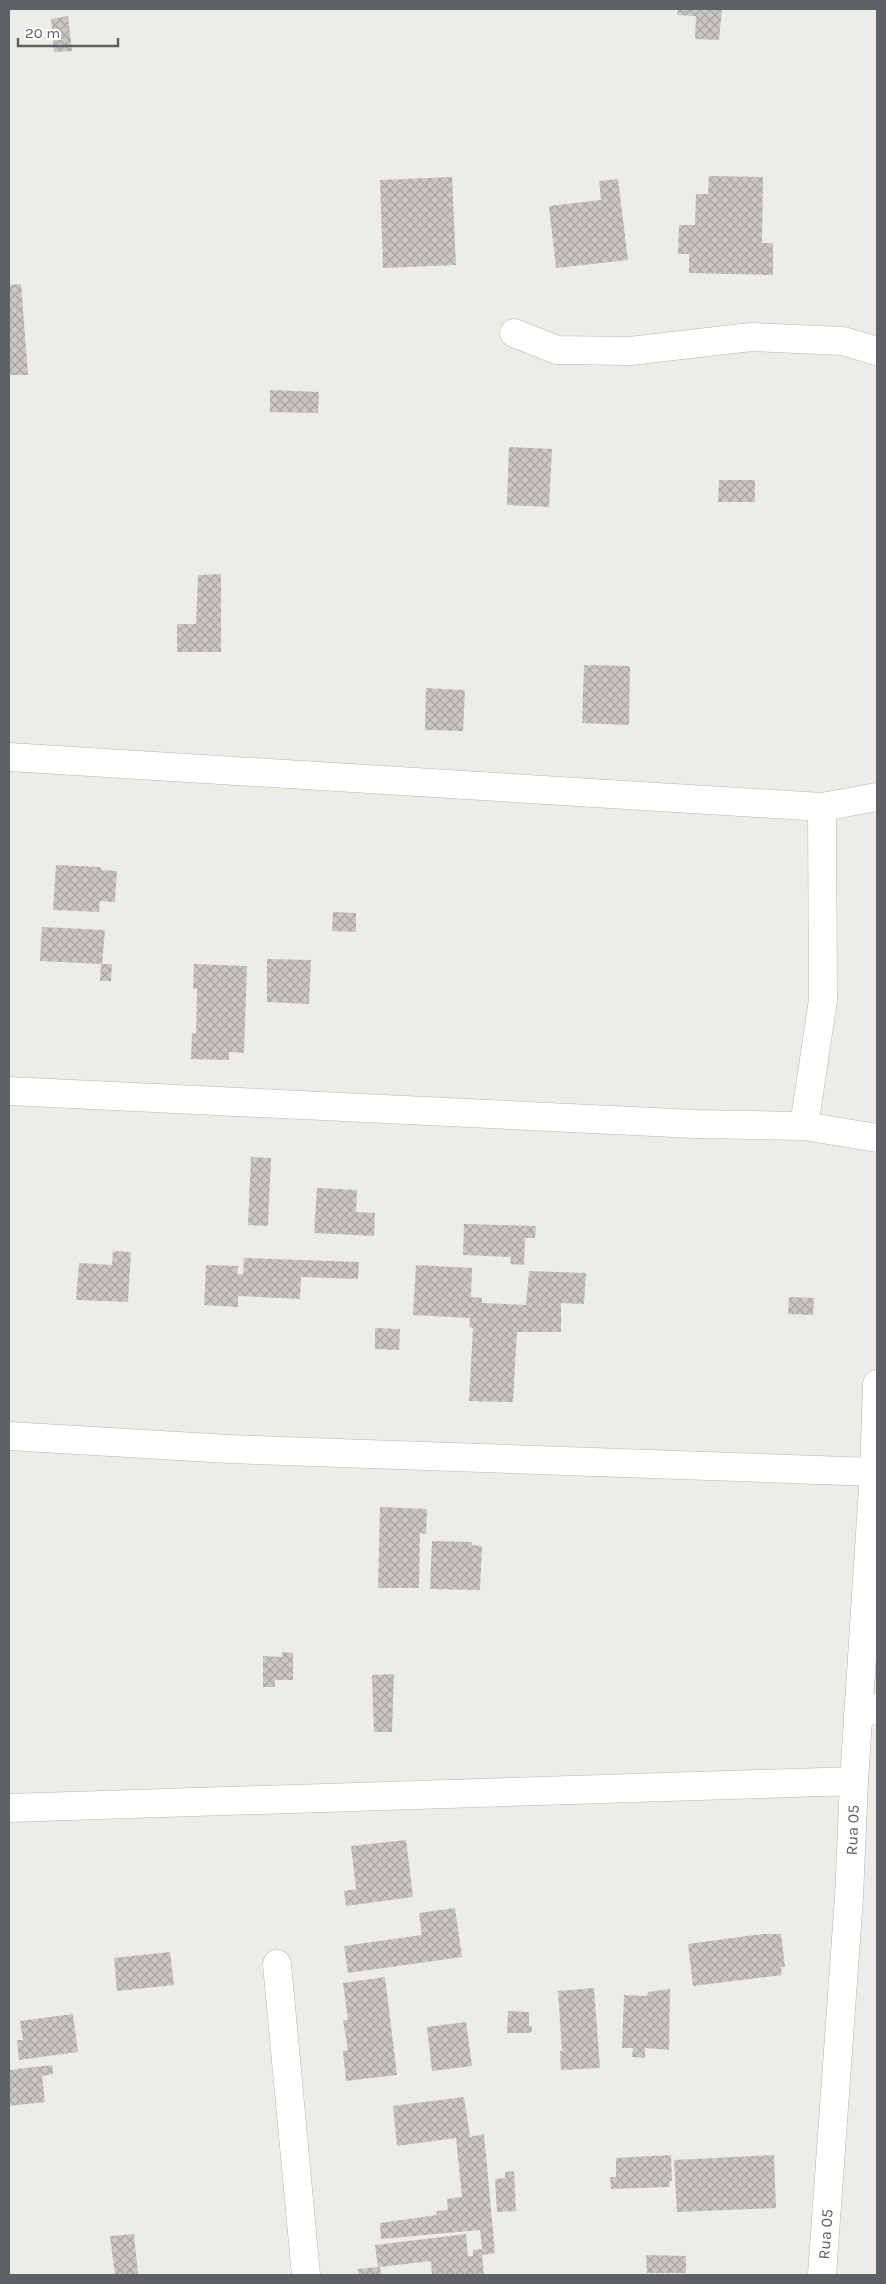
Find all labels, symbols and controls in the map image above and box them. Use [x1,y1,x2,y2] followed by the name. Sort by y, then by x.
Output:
[18,15,118,47] scale bar
[25,24,60,42] text: 20 m
[842,1804,863,1856] street label: Rua 05
[814,2208,837,2260] street label: Rua 05

